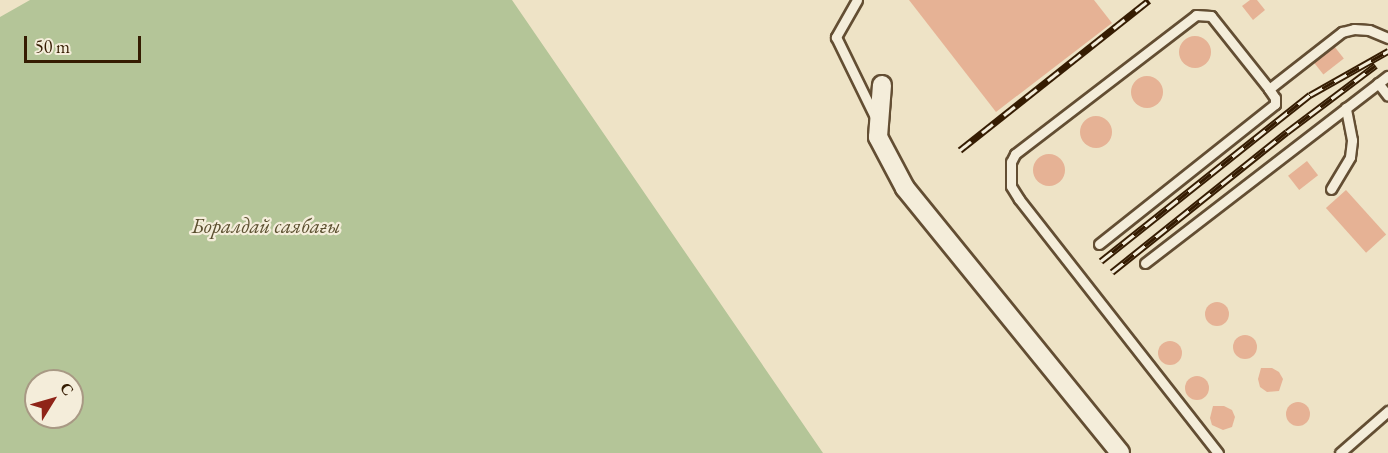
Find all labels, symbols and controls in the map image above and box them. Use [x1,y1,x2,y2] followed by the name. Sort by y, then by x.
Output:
[27,24,144,62] scale bar
[35,35,70,58] text: 50 m
[192,213,340,239] park label: Боралдай саябағы
[24,369,84,429] north arrow
[55,378,79,400] text: С

